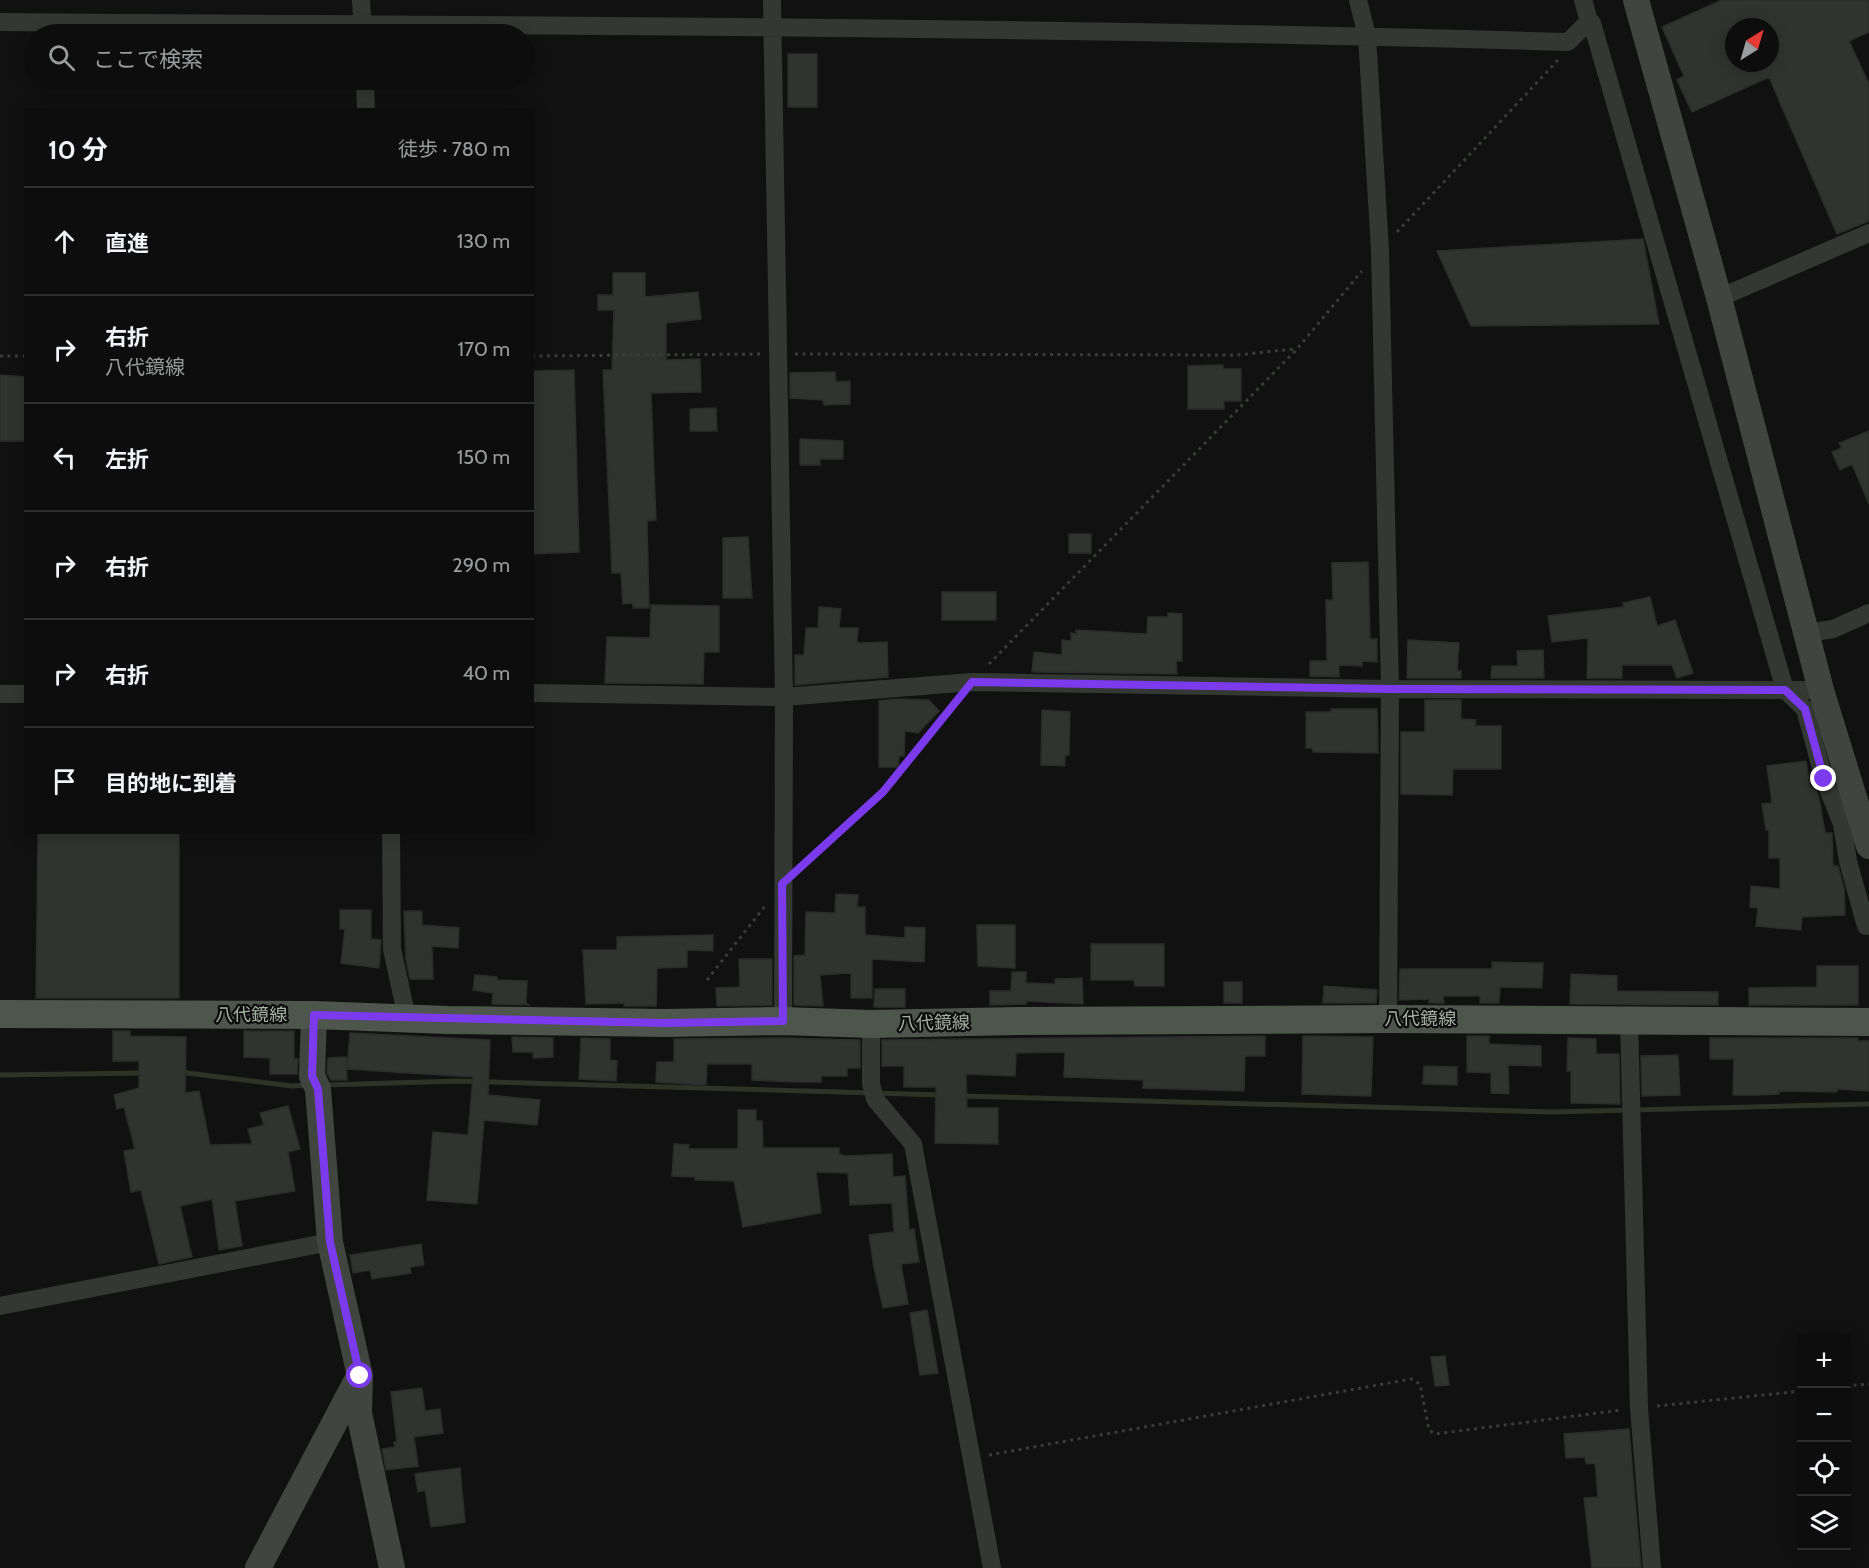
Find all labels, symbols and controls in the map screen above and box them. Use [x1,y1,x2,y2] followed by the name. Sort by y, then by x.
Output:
[1725,18,1779,72] north arrow
[24,24,534,90] search box
[45,41,78,74] icon: search
[93,46,203,73] text: ここで検索
[48,134,108,166] text: 10 分
[398,137,510,161] text: 徒歩 · 780 m
[48,225,81,258] icon: ahead
[457,229,510,253] text: 130 m
[105,230,149,257] text: 直進
[105,324,149,351] text: 右折
[48,333,81,366] icon: right
[458,337,510,361] text: 170 m
[105,355,185,379] text: 八代鏡線
[48,441,81,474] icon: left
[457,445,510,469] text: 150 m
[105,446,149,473] text: 左折
[48,549,81,582] icon: right
[452,553,510,577] text: 290 m
[105,554,149,581] text: 右折
[48,657,81,690] icon: right
[462,661,510,685] text: 40 m
[105,662,149,689] text: 右折
[48,765,81,798] icon: arrive
[1810,765,1836,791] route end
[105,770,237,797] text: 目的地に到着
[215,1004,287,1026] street label: 八代鏡線
[1384,1008,1456,1030] street label: 八代鏡線
[898,1011,970,1035] street label: 八代鏡線
[1797,1334,1851,1550] map controls
[1797,1334,1851,1388] button: +
[346,1362,372,1388] route start
[1797,1388,1851,1442] button: −
[1797,1442,1851,1496] button: locate
[1797,1496,1851,1550] button: layers

